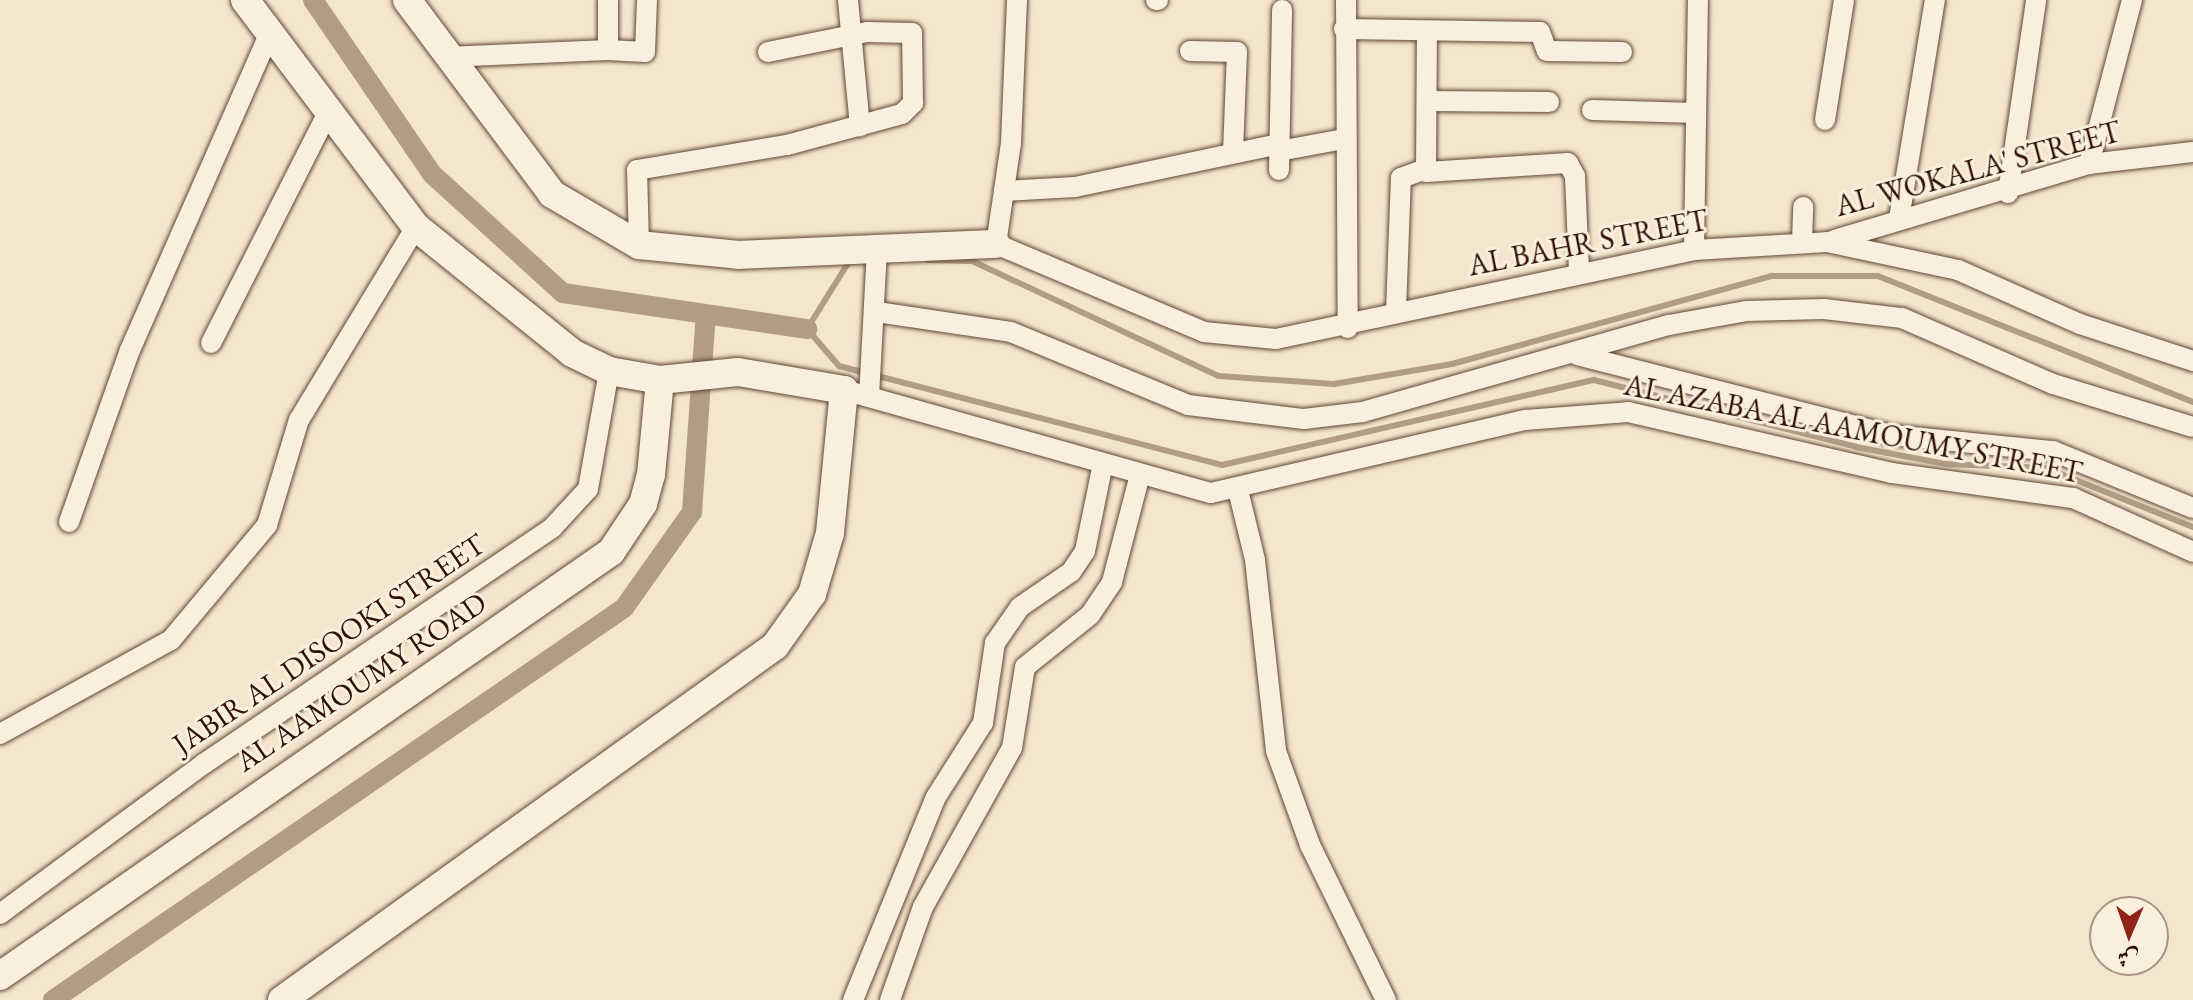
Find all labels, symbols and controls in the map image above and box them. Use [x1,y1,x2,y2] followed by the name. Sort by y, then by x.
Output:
[1831,114,2125,224] street label: AL WOKALA' STREET
[1465,202,1711,284] street label: AL BAHR STREET
[1621,367,2085,491] street label: AL AZABA AL AAMOUMY STREET
[166,526,492,762] street label: JABIR AL DISOOKI STREET
[229,585,493,779] street label: AL AAMOUMY ROAD
[2089,896,2169,976] north arrow
[2117,944,2140,973] text: ش

